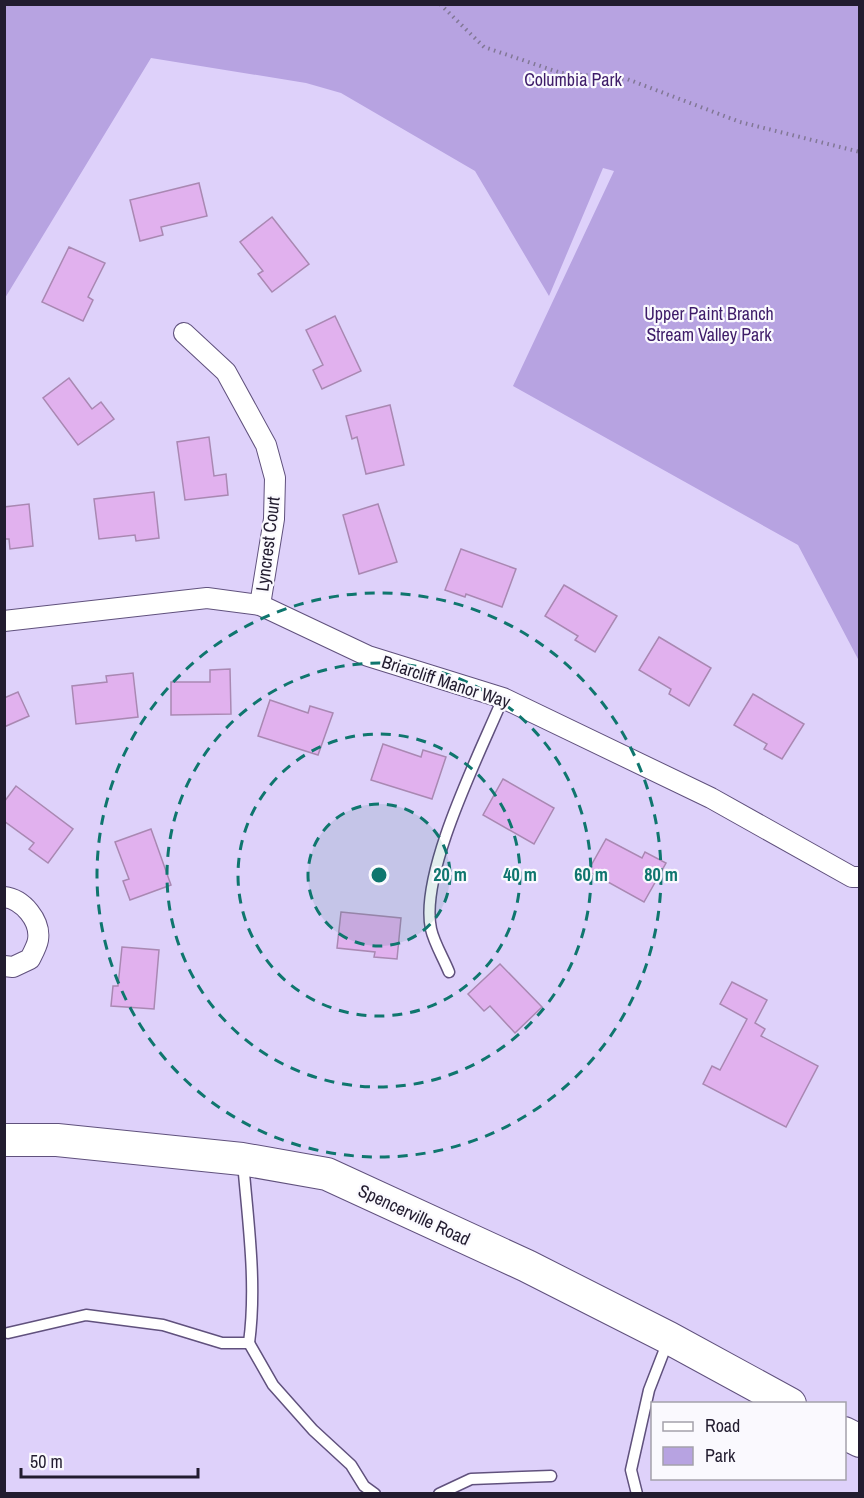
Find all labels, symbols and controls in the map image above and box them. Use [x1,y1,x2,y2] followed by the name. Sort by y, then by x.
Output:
[524,67,622,92] park label: Columbia Park
[644,301,774,347] park label: Upper Paint Branch Stream Valley Park
[249,495,286,593] street label: Lyncrest Court
[379,649,514,714] street label: Briarcliff Manor Way
[433,862,467,887] text: 20 m
[503,862,537,887] text: 40 m
[574,862,608,887] text: 60 m
[644,862,678,887] text: 80 m
[369,865,389,885] centre of rings
[354,1178,474,1251] street label: Spencerville Road
[651,1402,846,1480] legend
[705,1413,740,1438] text: Road
[21,1441,198,1479] scale bar
[705,1443,736,1468] text: Park
[30,1449,63,1474] text: 50 m

